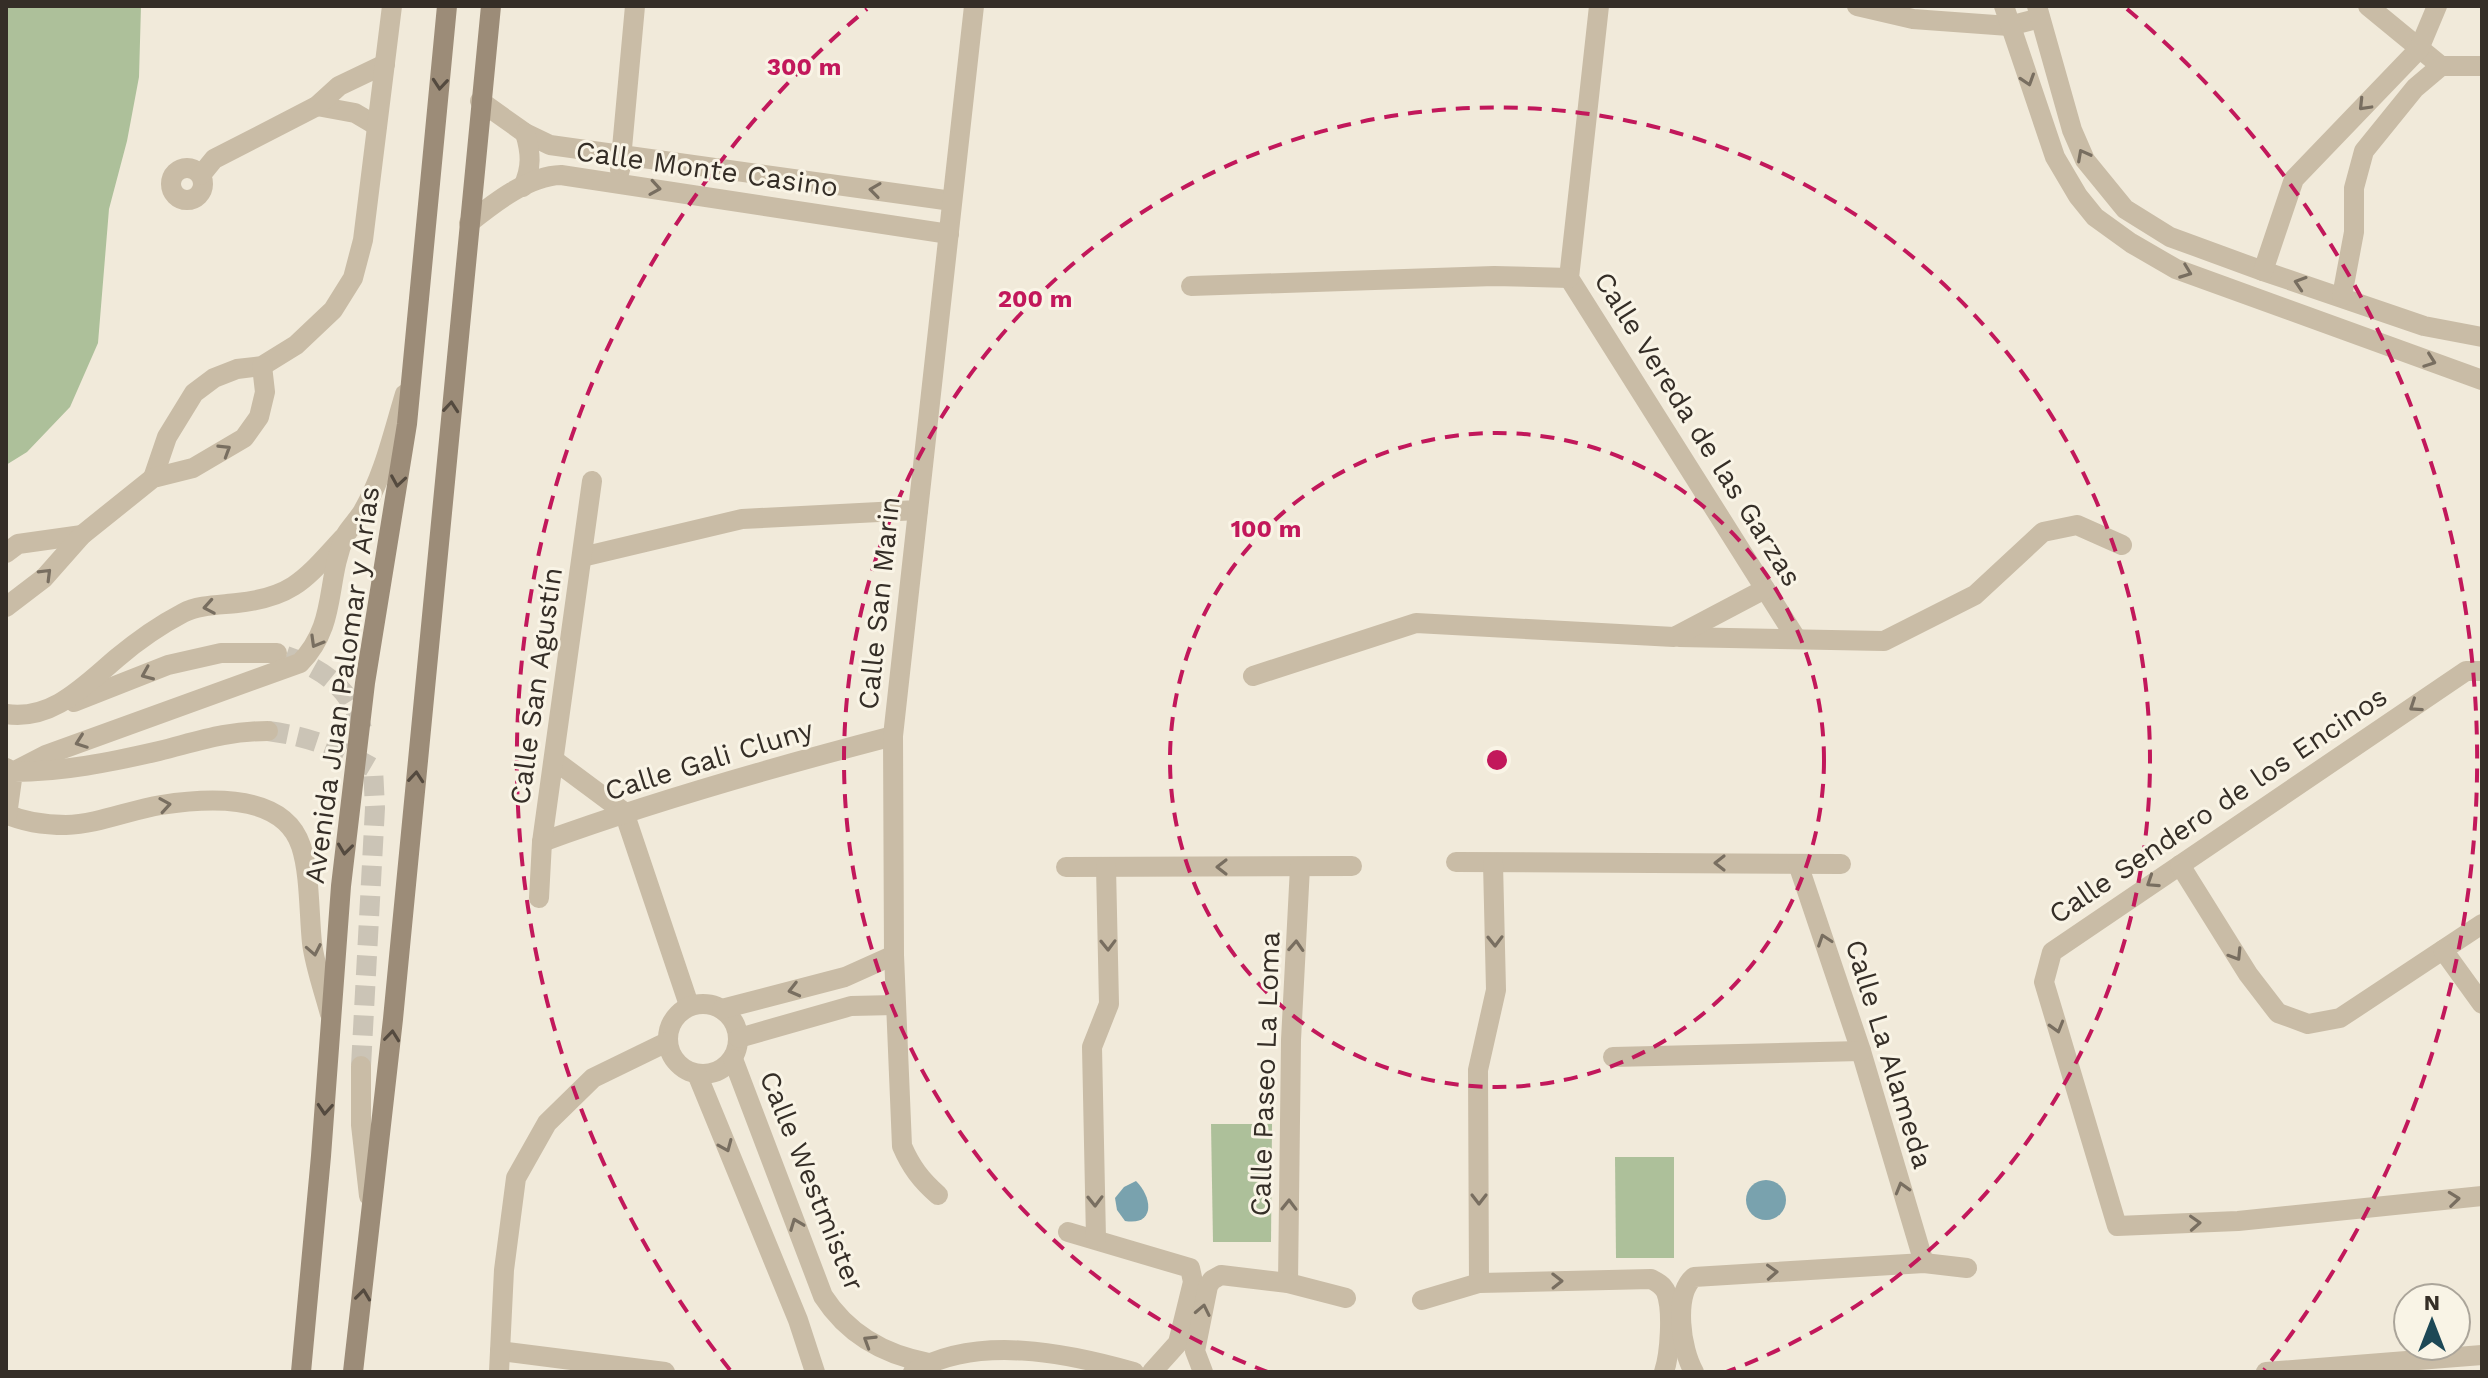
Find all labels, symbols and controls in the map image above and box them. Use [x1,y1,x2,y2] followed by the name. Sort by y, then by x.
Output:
[767,53,841,81] text: 300 m
[2019,73,2035,86] one-way arrow
[432,78,449,91] one-way arrow
[2359,96,2373,110] one-way arrow
[574,134,840,204] street label: Calle Monte Casino
[2078,148,2093,163] one-way arrow
[649,178,662,195] one-way arrow
[868,182,882,199] one-way arrow
[2178,262,2192,279] one-way arrow
[1587,266,1809,592] street label: Calle Vereda de las Garzas
[2294,276,2308,292] one-way arrow
[998,285,1072,313] text: 200 m
[2422,351,2436,367] one-way arrow
[443,400,460,413] one-way arrow
[216,444,231,459] one-way arrow
[390,475,407,488] one-way arrow
[298,484,386,886] street label: Avenida Juan Palomar y Arias
[851,495,907,711] street label: Calle San Marin
[1231,515,1301,543] text: 100 m
[503,565,569,807] street label: Calle San Agustín
[37,569,52,583] one-way arrow
[202,598,215,615] one-way arrow
[310,633,326,648] one-way arrow
[141,664,155,680] one-way arrow
[2043,679,2393,931] street label: Calle Sendero de los Encinos
[2409,696,2423,711] one-way arrow
[601,712,818,807] street label: Calle Gali Cluny
[75,732,89,749] one-way arrow
[1483,746,1511,774] centre of rings
[407,770,424,783] one-way arrow
[158,797,172,814] one-way arrow
[337,843,354,856] one-way arrow
[1713,854,1726,872] one-way arrow
[1215,858,1228,876] one-way arrow
[2147,873,2161,888] one-way arrow
[1244,931,1286,1217] street label: Calle Paseo La Loma
[1817,934,1833,948] one-way arrow
[1486,935,1504,948] one-way arrow
[1839,936,1940,1172] street label: Calle La Alameda
[1099,939,1116,952] one-way arrow
[1287,939,1304,952] one-way arrow
[305,943,322,956] one-way arrow
[2226,946,2241,960] one-way arrow
[788,981,802,998] one-way arrow
[2048,1020,2064,1034] one-way arrow
[383,1029,400,1042] one-way arrow
[753,1066,871,1296] street label: Calle Westmister
[317,1103,334,1116] one-way arrow
[717,1138,733,1152] one-way arrow
[1895,1182,1911,1195] one-way arrow
[2448,1190,2461,1207] one-way arrow
[1470,1193,1488,1206] one-way arrow
[1087,1195,1104,1208] one-way arrow
[1280,1198,1298,1211] one-way arrow
[2189,1214,2202,1231] one-way arrow
[789,1218,806,1232] one-way arrow
[1765,1264,1778,1281] one-way arrow
[1551,1273,1564,1290] one-way arrow
[2392,1282,2472,1362] north arrow
[354,1288,371,1301] one-way arrow
[2424,1290,2440,1315] text: N
[1194,1304,1211,1317] one-way arrow
[863,1335,878,1351] one-way arrow

